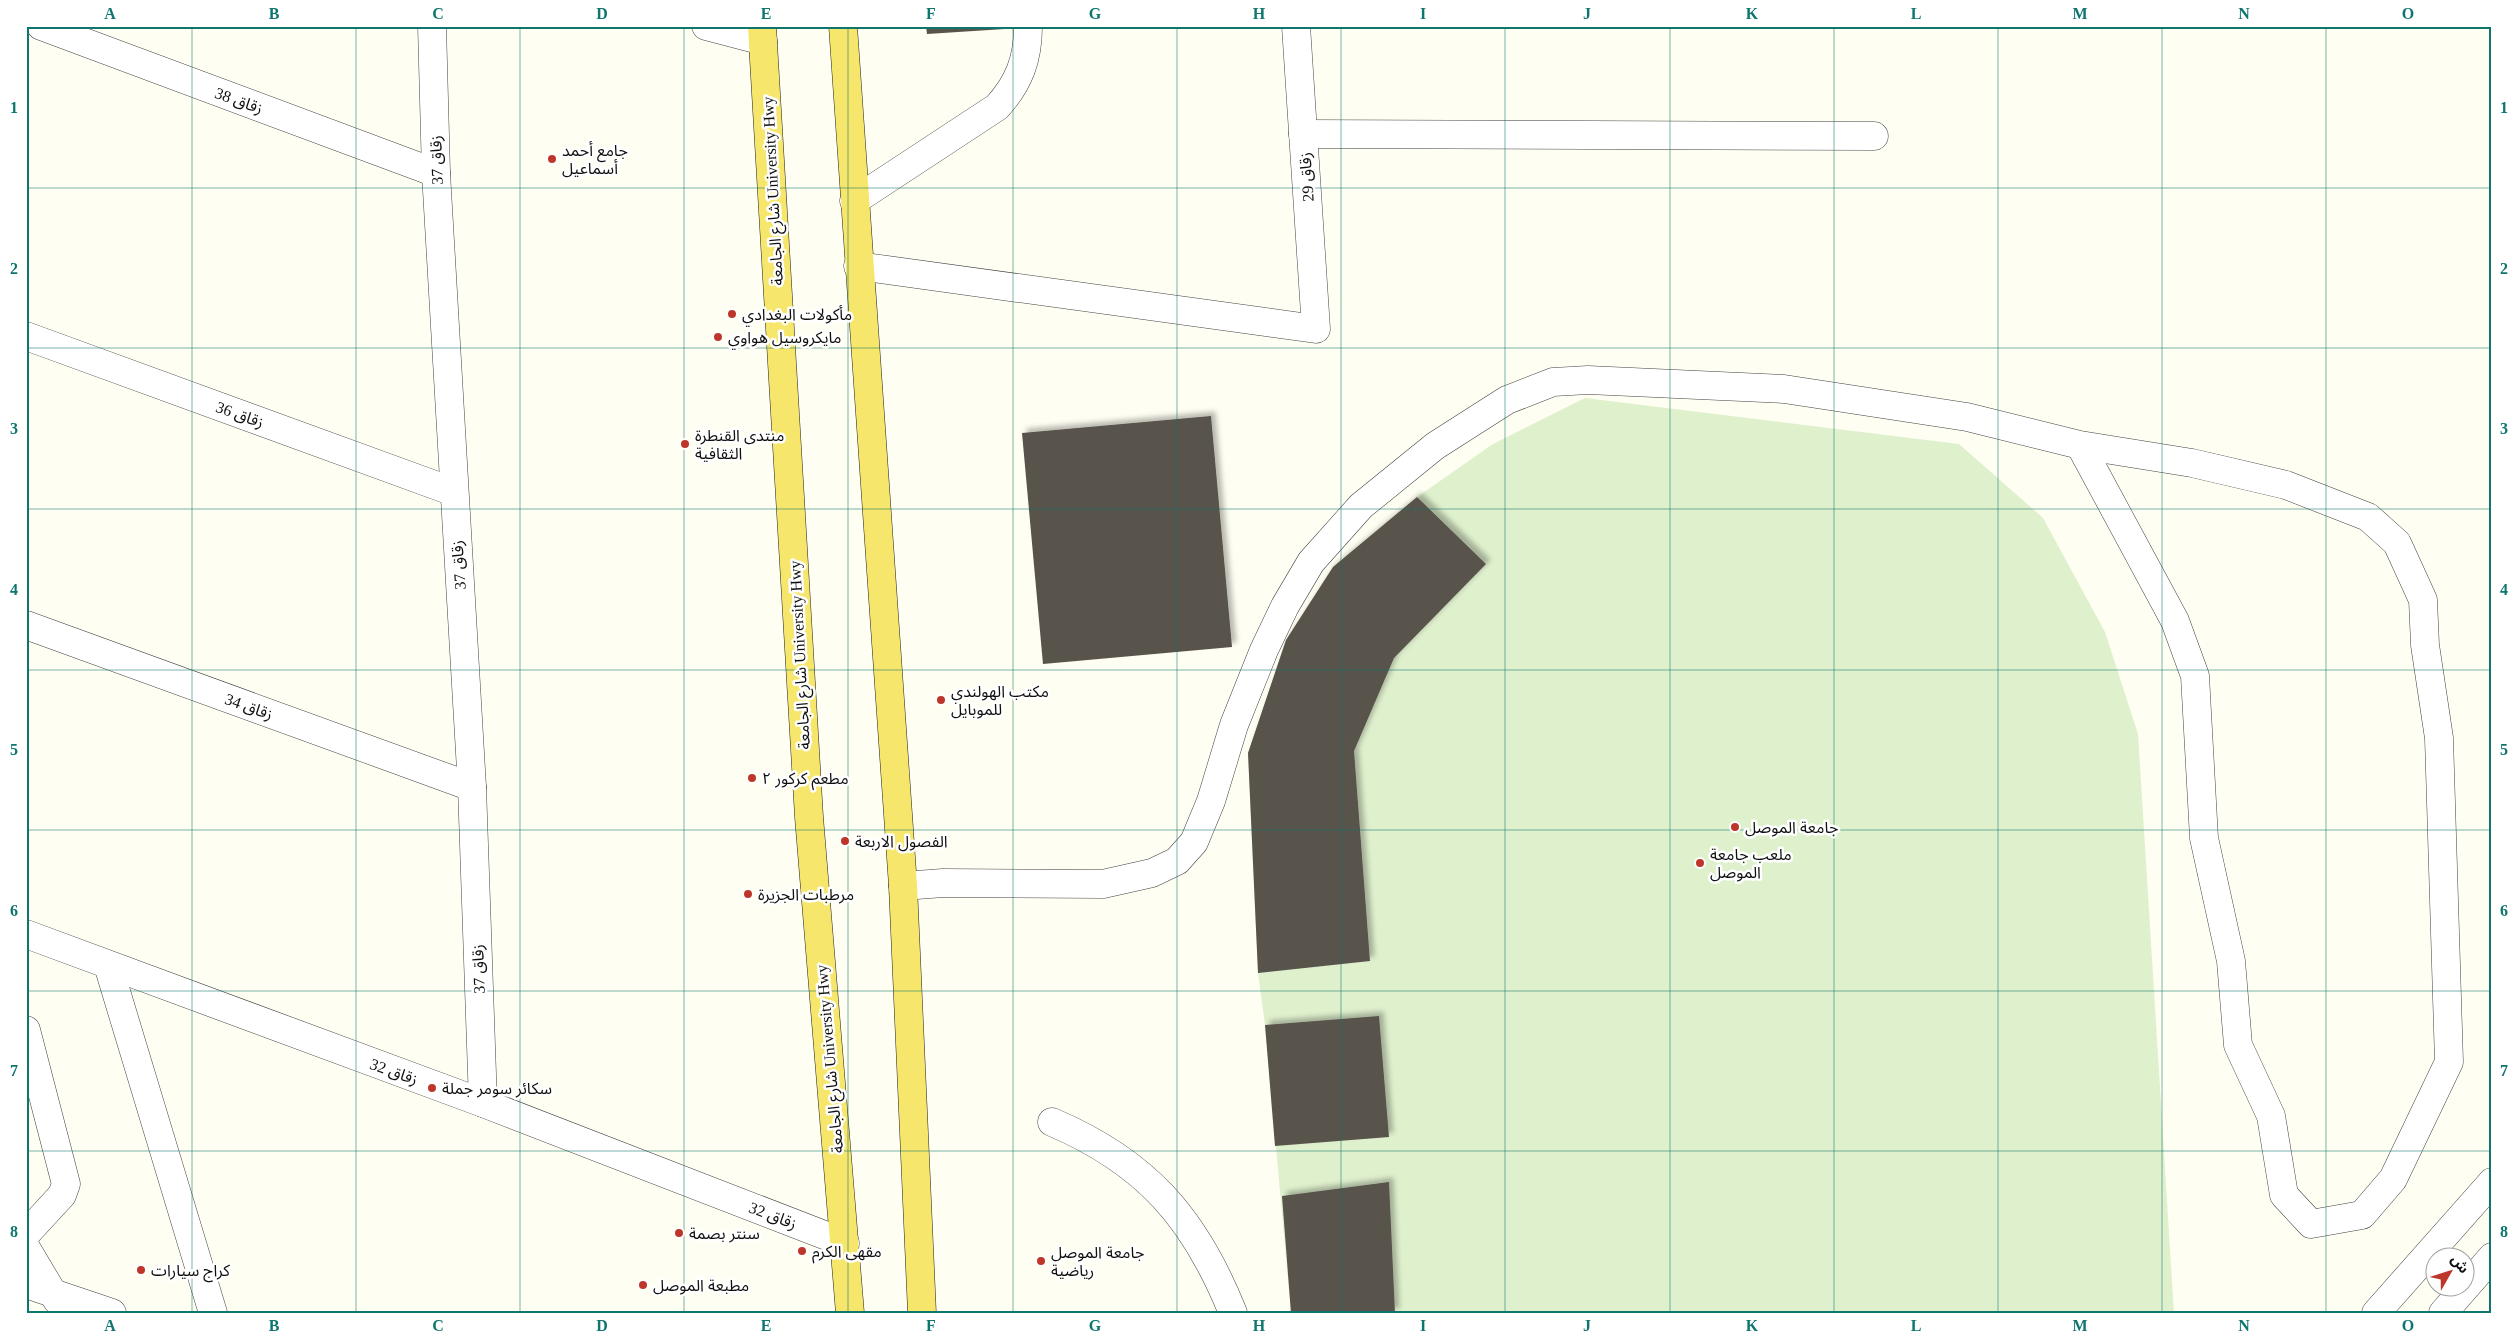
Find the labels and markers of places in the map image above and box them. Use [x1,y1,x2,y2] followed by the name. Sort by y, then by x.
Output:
[562,141,628,178] place label: جامع أحمد أسماعيل
[546,153,558,165] marker: جامع أحمد أسماعيل
[742,305,852,327] place label: مأكولات البغدادي
[726,308,738,320] marker: مأكولات البغدادي
[728,329,842,350] place label: مايكروسيل هواوي
[712,331,724,343] marker: مايكروسيل هواوي
[695,427,784,462] place label: منتدى القنطرة الثقافية
[679,438,691,450] marker: منتدى القنطرة الثقافية
[951,683,1049,719] place label: مكتب الهولندي للموبايل
[935,694,947,706] marker: مكتب الهولندي للموبايل
[762,770,849,791] place label: مطعم كركور ٢
[746,772,758,784] marker: مطعم كركور ٢
[1745,819,1839,837] place label: جامعة الموصل
[1729,821,1741,833] marker: جامعة الموصل
[855,833,948,852] place label: الفصول الاربعة
[839,835,851,847] marker: الفصول الاربعة
[1710,846,1792,882] place label: ملعب جامعة الموصل
[1694,857,1706,869] marker: ملعب جامعة الموصل
[758,886,854,904] place label: مرطبات الجزيرة
[742,888,754,900] marker: مرطبات الجزيرة
[442,1080,552,1098] place label: سكائر سومر جملة
[426,1082,438,1094] marker: سكائر سومر جملة
[689,1225,760,1243] place label: سنتر بصمة
[673,1227,685,1239] marker: سنتر بصمة
[812,1243,882,1264] place label: مقهى الكرم
[1051,1244,1145,1280] place label: جامعة الموصل رياضية
[796,1245,808,1257] marker: مقهى الكرم
[1035,1255,1047,1267] marker: جامعة الموصل رياضية
[151,1262,230,1283] place label: كراج سيارات
[135,1264,147,1276] marker: كراج سيارات
[653,1277,749,1295] place label: مطبعة الموصل
[637,1279,649,1291] marker: مطبعة الموصل

